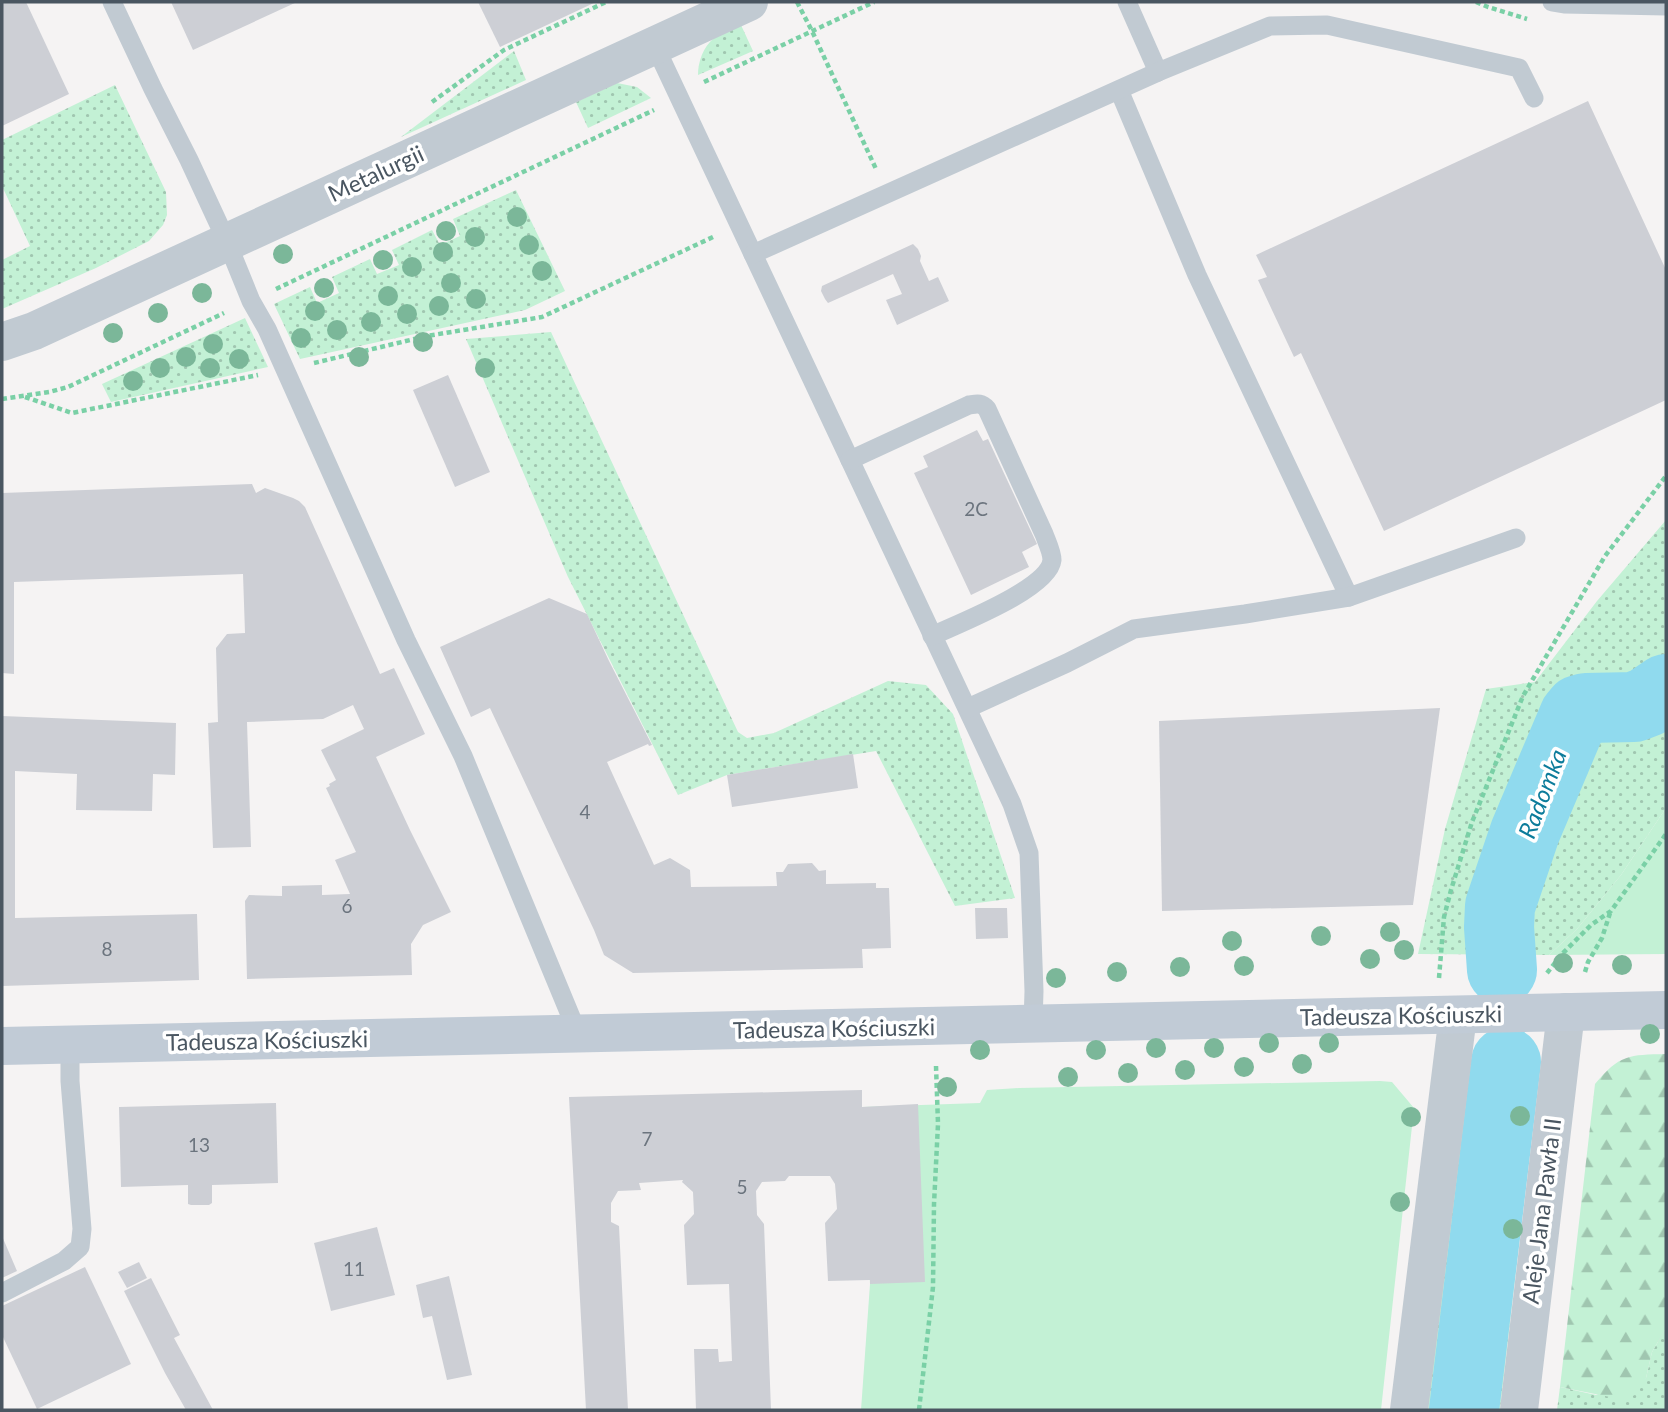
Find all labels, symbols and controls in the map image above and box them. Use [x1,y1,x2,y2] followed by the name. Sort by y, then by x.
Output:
[323,139,428,207] street label: Metalurgii
[964,497,988,520] house number: 2C
[1511,745,1572,842] water label: Radomka
[579,800,591,823] house number: 4
[341,894,353,917] house number: 6
[101,937,113,960] house number: 8
[1300,999,1502,1031] street label: Tadeusza Kościuszki
[733,1012,935,1044] street label: Tadeusza Kościuszki
[166,1024,368,1056] street label: Tadeusza Kościuszki
[1516,1116,1566,1305] street label: Aleje Jana Pawła II
[641,1127,653,1150] house number: 7
[188,1133,210,1156] house number: 13
[736,1175,748,1198] house number: 5
[343,1257,365,1280] house number: 11

